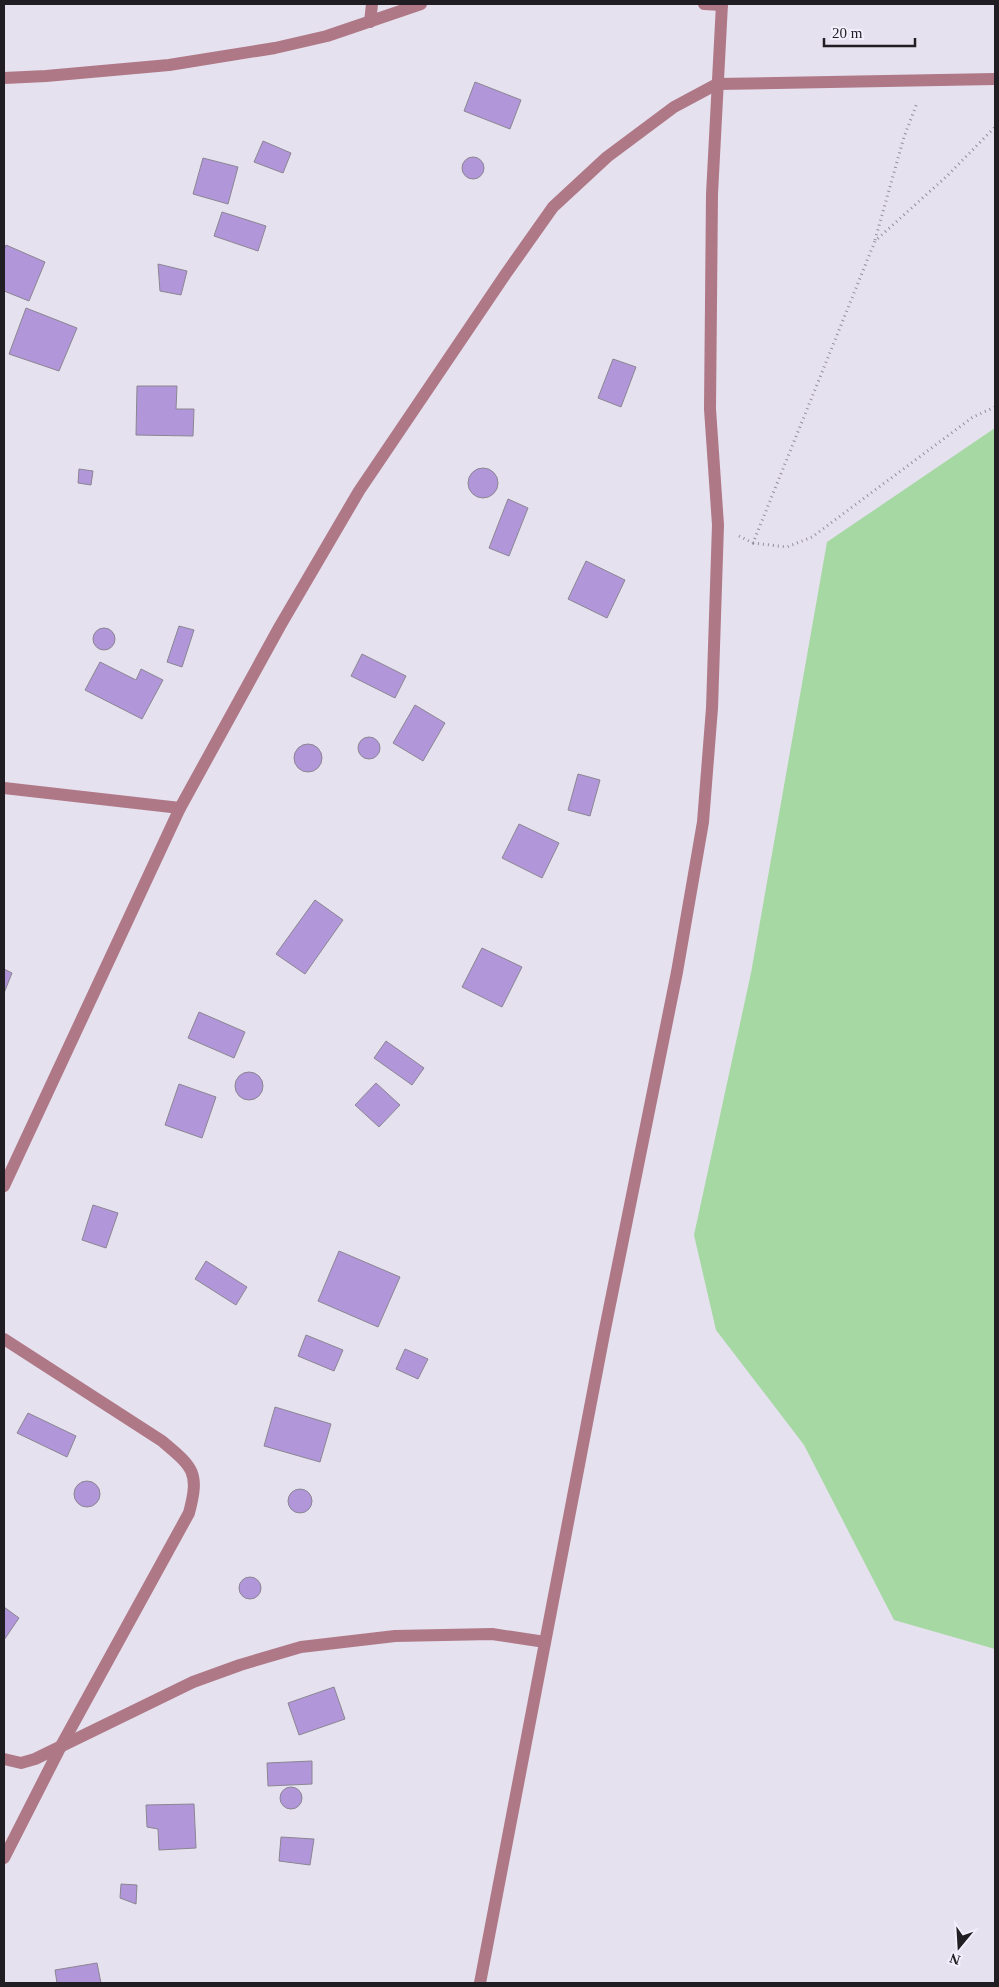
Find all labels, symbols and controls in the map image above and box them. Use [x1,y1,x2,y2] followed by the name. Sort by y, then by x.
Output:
[824,15,915,47] scale bar
[832,25,863,41] text: 20 m
[934,1922,984,1972] north arrow
[948,1950,962,1968] text: N

